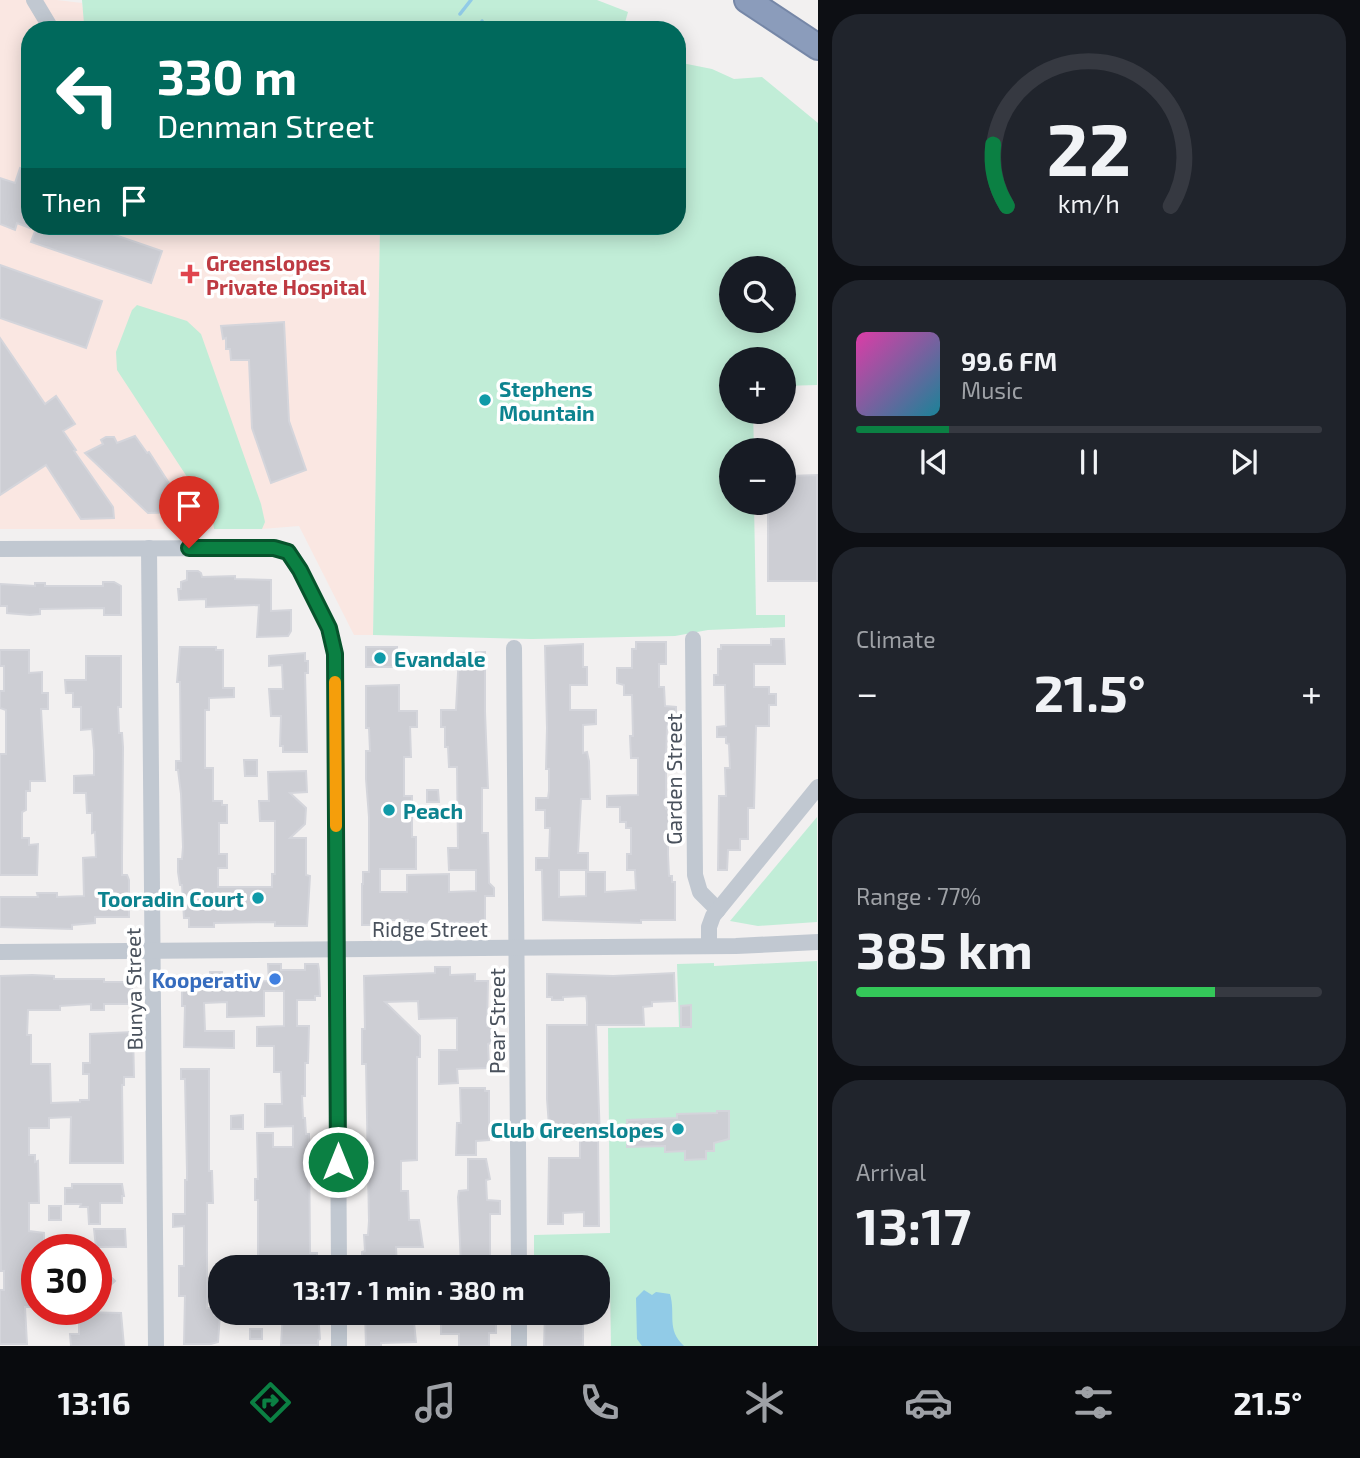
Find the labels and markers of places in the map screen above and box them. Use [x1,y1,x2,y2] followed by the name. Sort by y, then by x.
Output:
[206,250,366,299] place label: Greenslopes Private Hospital
[180,264,200,284] marker: Greenslopes Private Hospital
[499,376,595,425] place label: Stephens Mountain
[477,392,493,408] marker: Stephens Mountain
[159,476,219,548] pin
[394,646,486,671] place label: Evandale
[372,650,388,666] marker: Evandale
[403,798,463,823] place label: Peach
[381,802,397,818] marker: Peach
[98,886,244,911] place label: Tooradin Court
[250,890,266,906] marker: Tooradin Court
[152,967,261,992] place label: Kooperativ
[267,971,283,987] marker: Kooperativ
[491,1117,664,1142] place label: Club Greenslopes
[670,1121,686,1137] marker: Club Greenslopes

